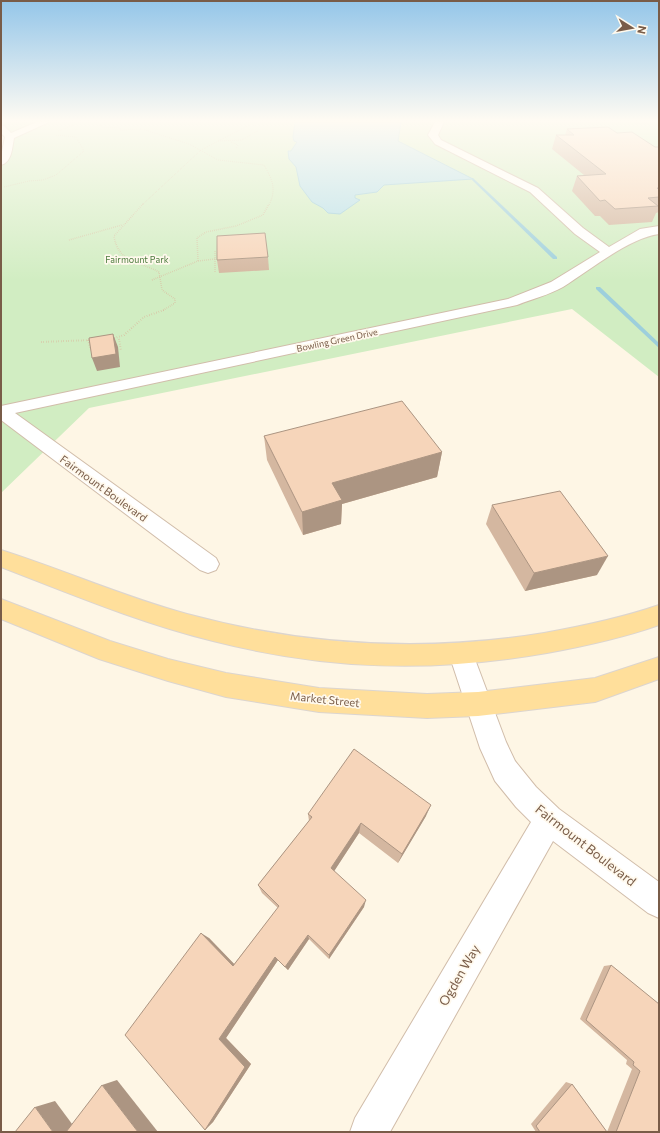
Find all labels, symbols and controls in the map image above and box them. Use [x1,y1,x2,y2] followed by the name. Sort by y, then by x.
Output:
[612,8,652,48] north arrow
[635,25,649,35] text: N
[105,254,169,265] park label: Fairmount Park
[295,326,379,354] street label: Bowling Green Drive
[58,452,150,524] street label: Fairmount Boulevard
[290,689,361,709] street label: Market Street
[532,801,640,889] street label: Fairmount Boulevard
[435,941,483,1008] street label: Ogden Way

